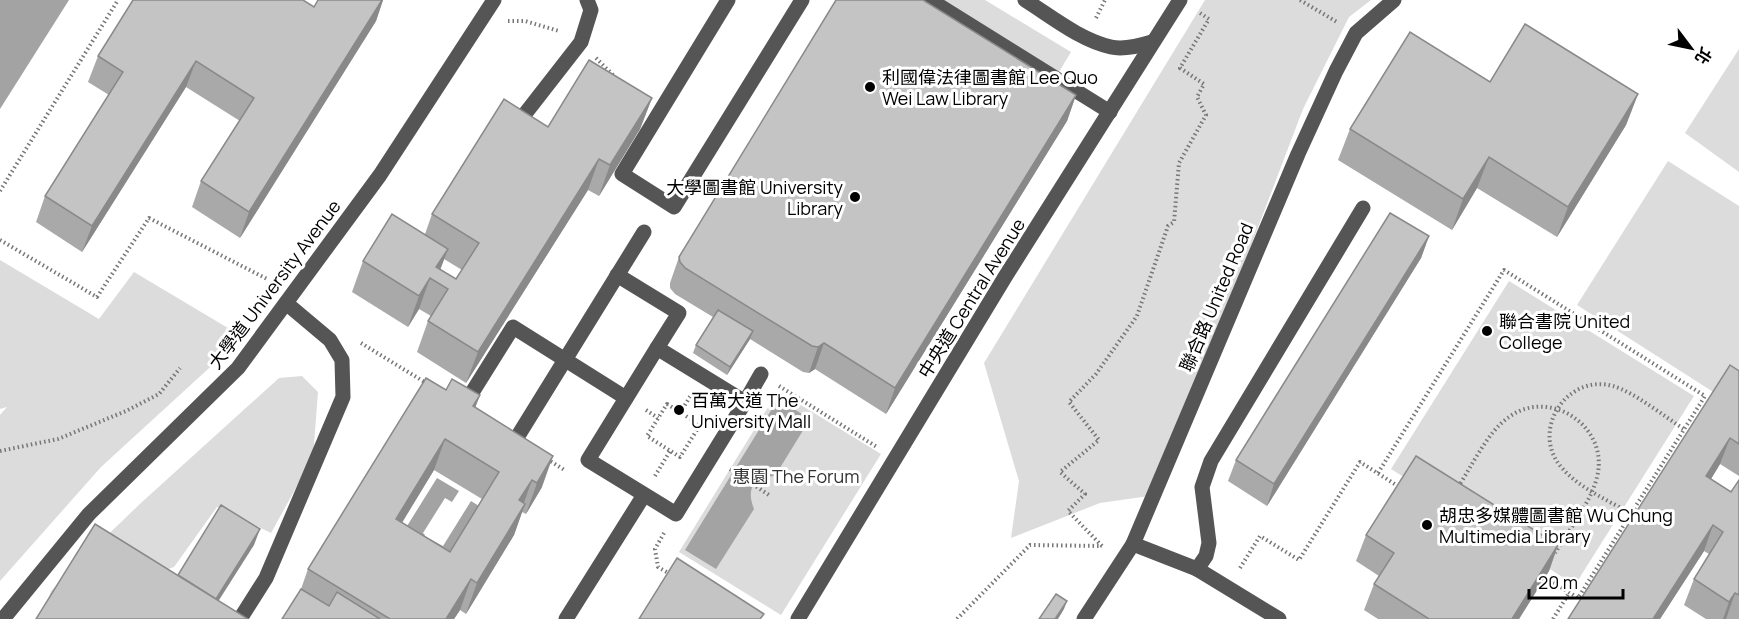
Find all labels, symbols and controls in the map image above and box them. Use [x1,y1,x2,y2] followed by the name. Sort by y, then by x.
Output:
[1661,18,1721,78] north arrow
[1690,43,1717,69] text: 北
[882,65,1098,110] place label: 利國偉法律圖書館 Lee Quo Wei Law Library
[863,80,877,94] marker: 利國偉法律圖書館 Lee Quo Wei Law Library
[666,175,844,220] place label: 大學圖書館 University Library
[848,190,862,204] marker: 大學圖書館 University Library
[202,195,346,373] street label: 大學道 University Avenue
[912,214,1030,382] street label: 中央道 Central Avenue
[1174,219,1258,375] street label: 聯合路 United Road
[1499,309,1630,354] place label: 聯合書院 United College
[1480,324,1494,338] marker: 聯合書院 United College
[691,388,811,433] place label: 百萬大道 The University Mall
[672,403,686,417] marker: 百萬大道 The University Mall
[732,464,860,488] park label: 惠園 The Forum
[1439,503,1673,548] place label: 胡忠多媒體圖書館 Wu Chung Multimedia Library
[1420,518,1434,532] marker: 胡忠多媒體圖書館 Wu Chung Multimedia Library
[1529,562,1624,600] scale bar
[1538,570,1578,594] text: 20 m

